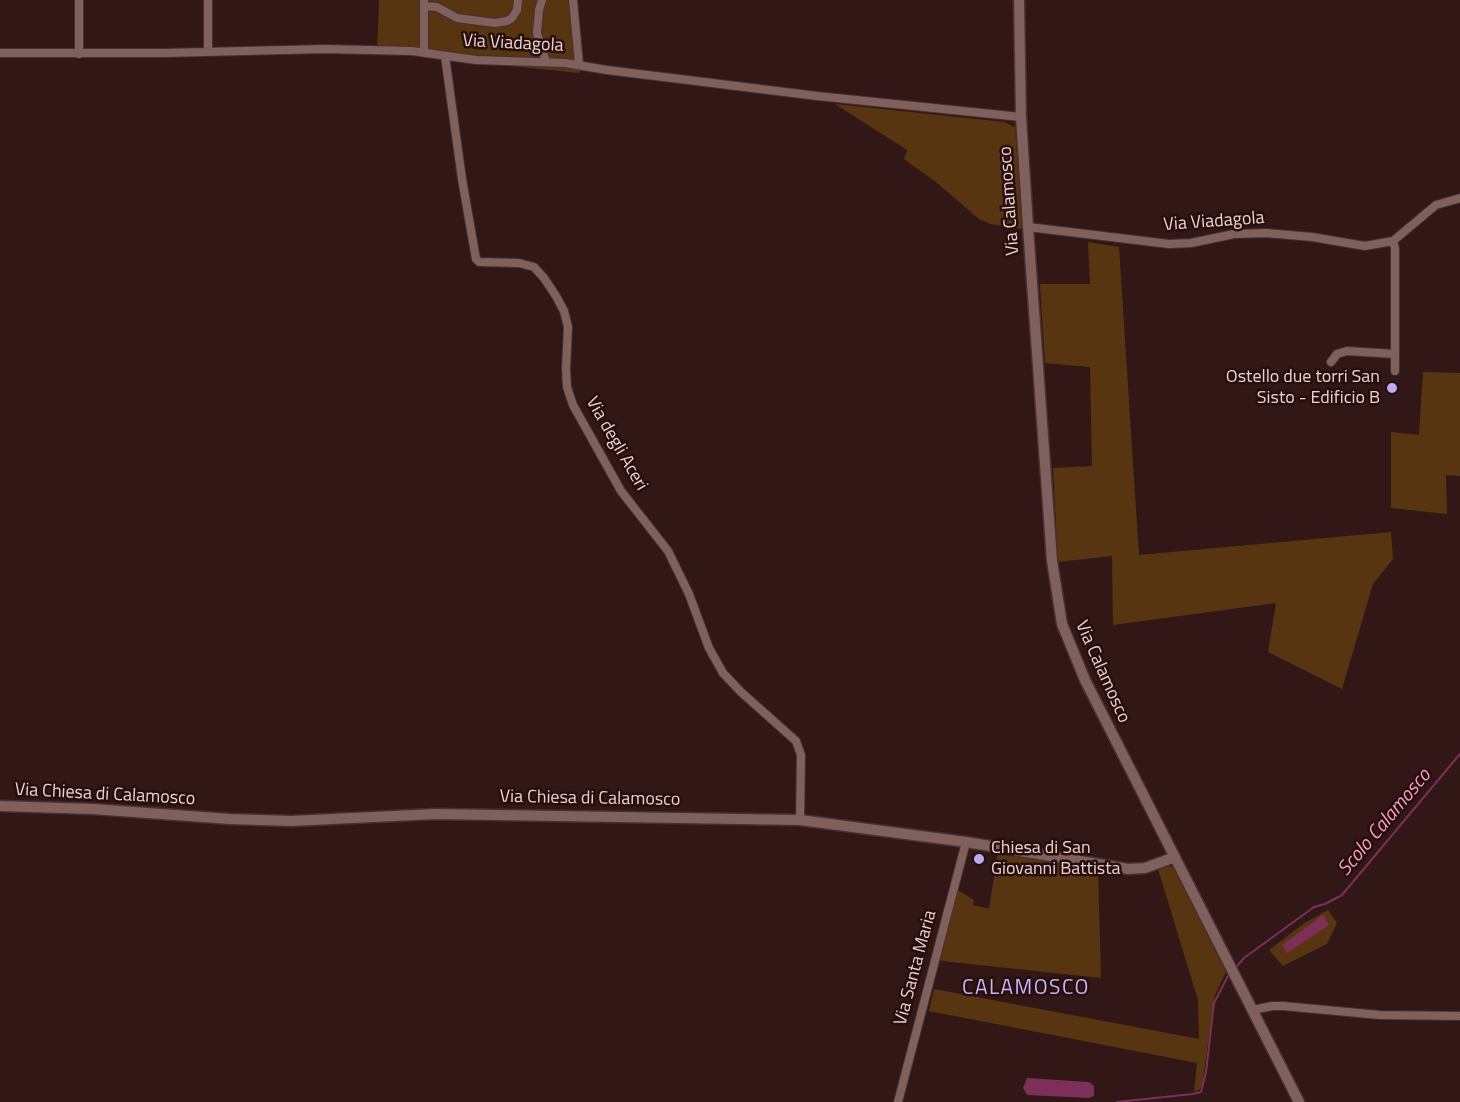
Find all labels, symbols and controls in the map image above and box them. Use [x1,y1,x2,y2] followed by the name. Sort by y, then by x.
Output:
[462,31,564,57] street label: Via Viadagola
[995,146,1025,256] street label: Via Calamosco
[1163,208,1265,236] street label: Via Viadagola
[1226,367,1380,410] place label: Ostello due torri San Sisto - Edificio B
[1385,381,1399,395] marker: Ostello due torri San Sisto - Edificio B
[580,393,652,495] street label: Via degli Aceri
[1070,618,1134,726] street label: Via Calamosco
[1333,765,1437,881] water label: Scolo Calamosco
[14,779,196,811] street label: Via Chiesa di Calamosco
[499,787,681,811] street label: Via Chiesa di Calamosco
[991,838,1121,880] place label: Chiesa di San Giovanni Battista
[972,852,986,866] marker: Chiesa di San Giovanni Battista
[890,908,942,1028] street label: Via Santa Maria
[962,976,1090,1002] district label: CALAMOSCO

